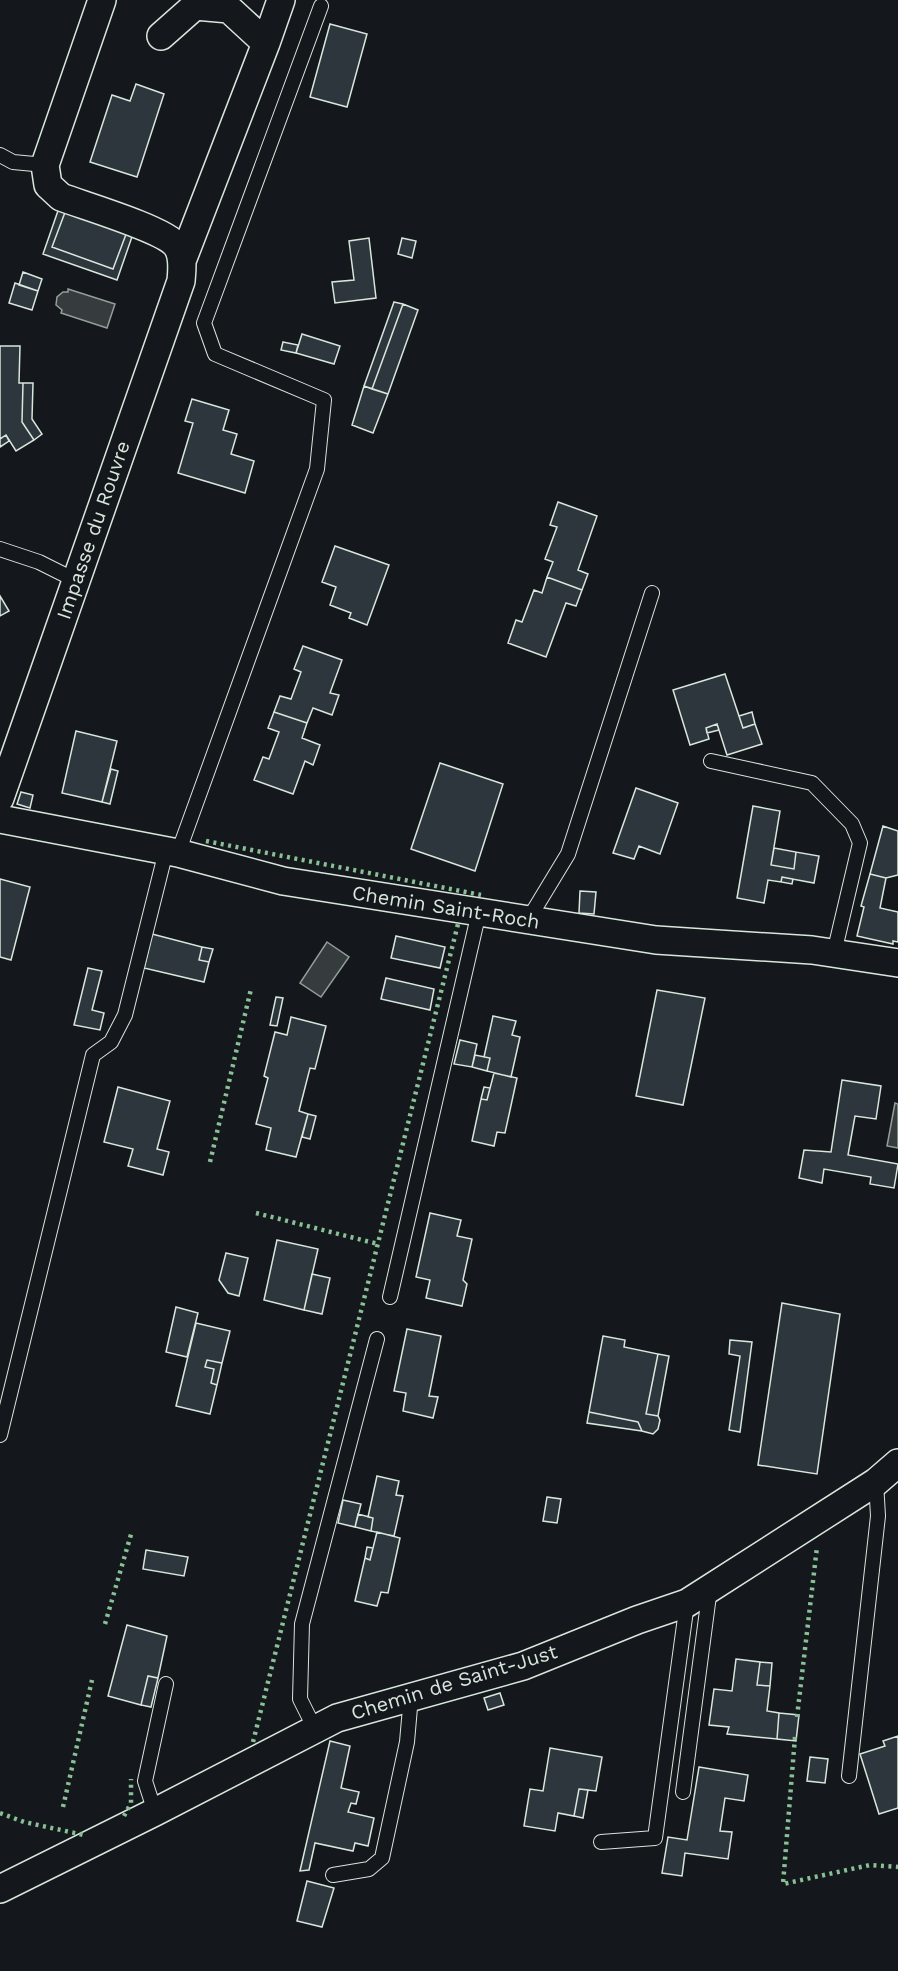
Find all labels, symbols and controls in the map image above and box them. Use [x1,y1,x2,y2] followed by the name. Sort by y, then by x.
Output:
[51,438,135,622] street label: Impasse du Rouvre
[350,880,542,934] street label: Chemin Saint-Roch
[348,1639,561,1725] street label: Chemin de Saint-Just

